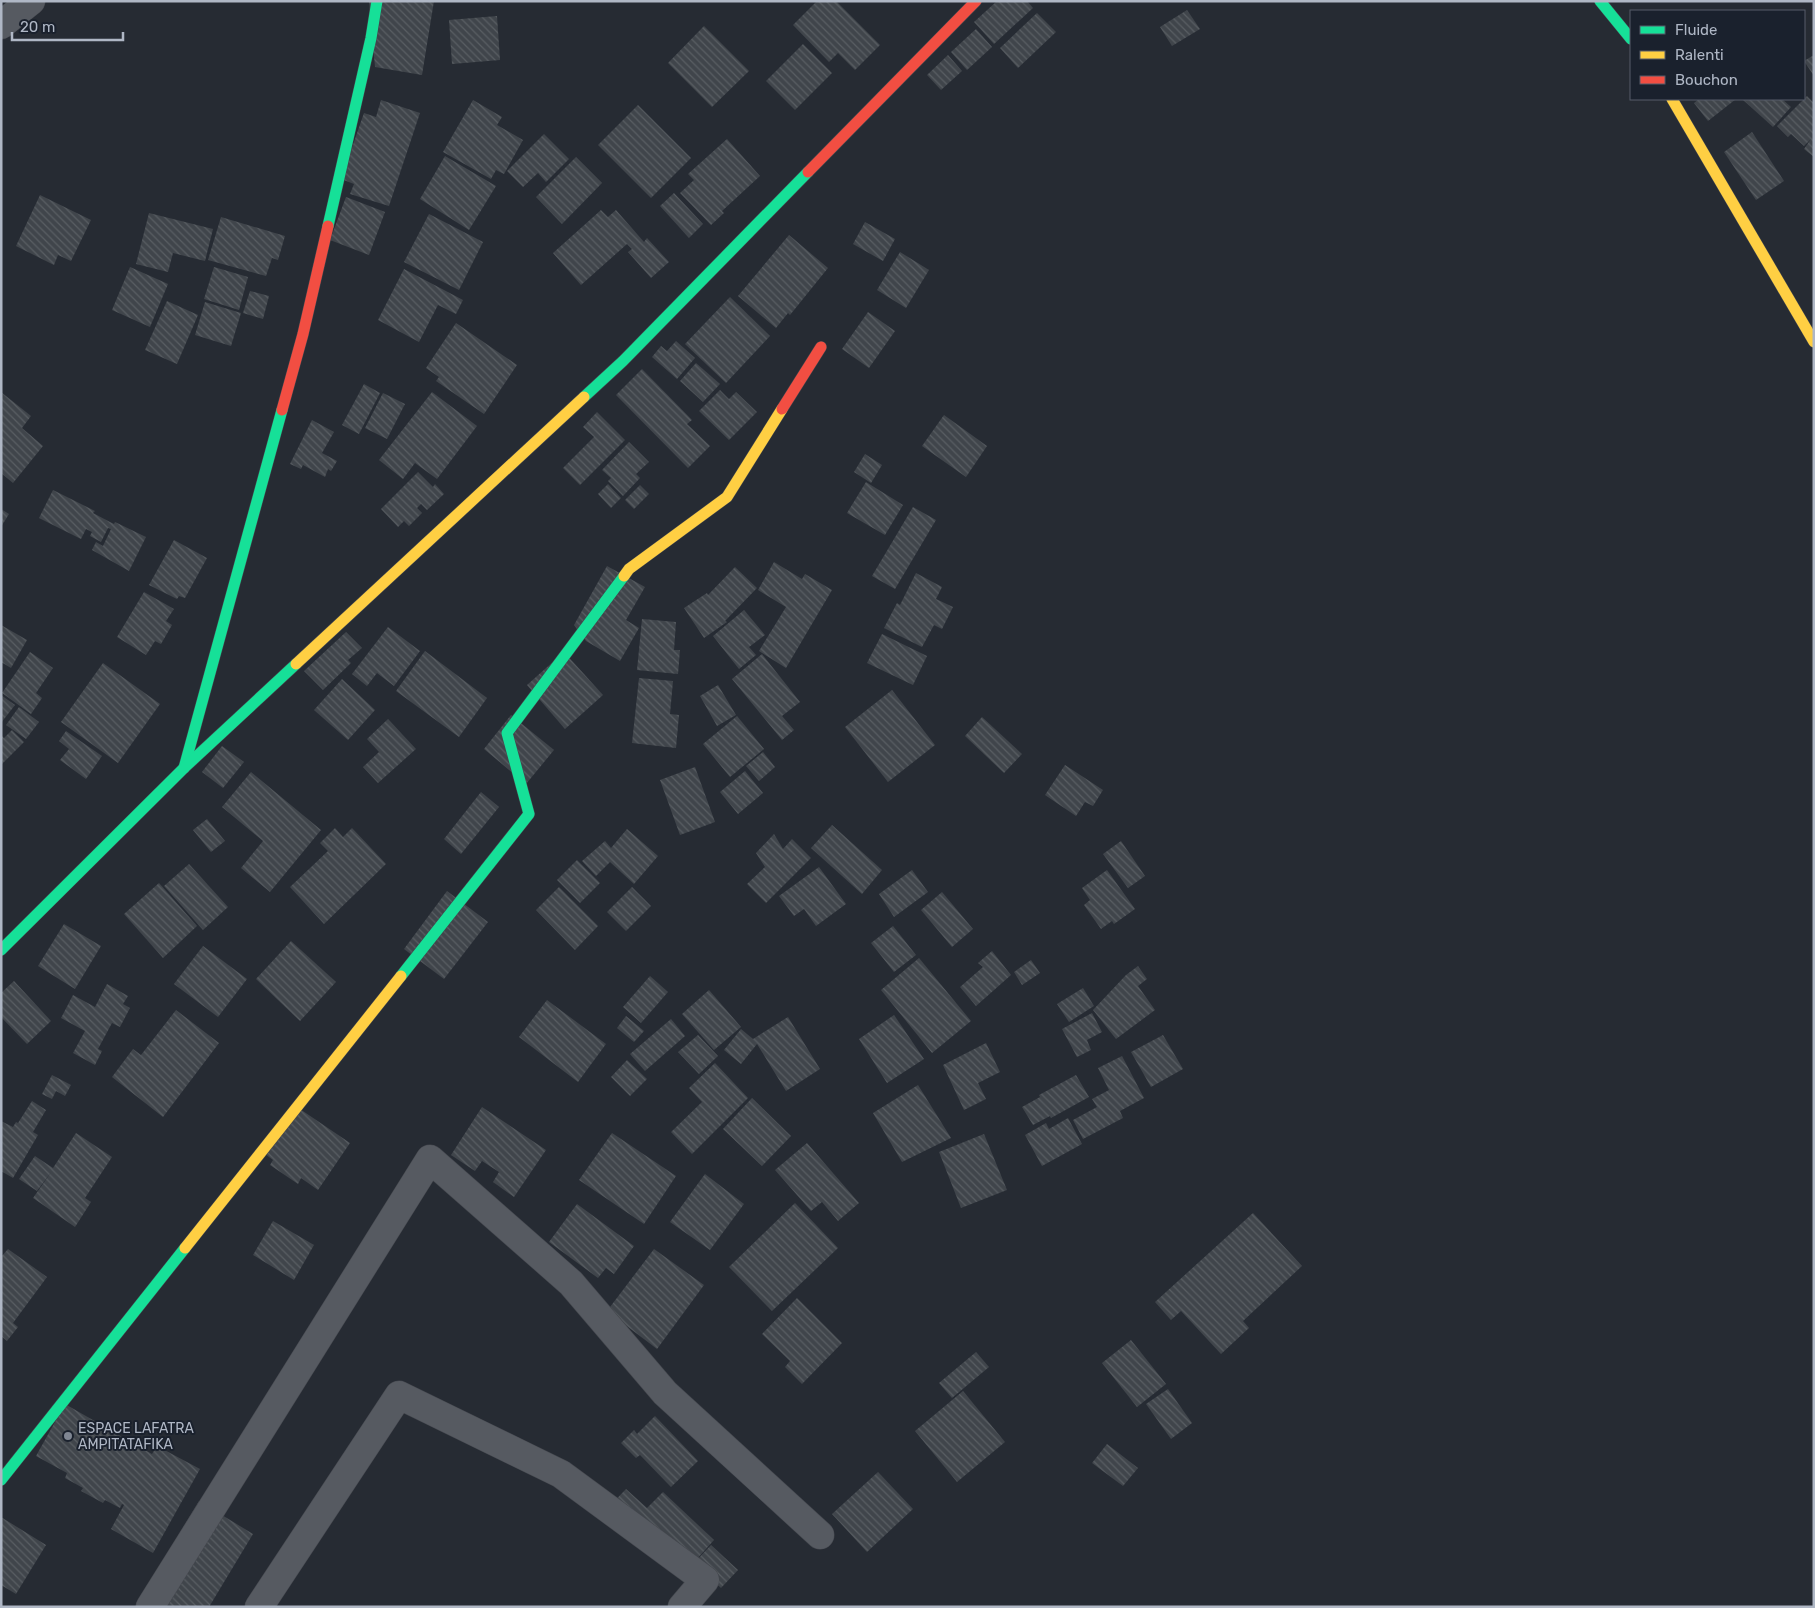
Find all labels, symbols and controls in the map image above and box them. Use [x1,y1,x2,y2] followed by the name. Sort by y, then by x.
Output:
[12,10,124,42] scale bar
[1630,10,1805,100] legend
[20,18,55,36] text: 20 m
[1675,21,1717,39] text: Fluide
[1675,46,1724,64] text: Ralenti
[1675,71,1738,89] text: Bouchon
[78,1420,195,1453] place label: ESPACE LAFATRA AMPITATAFIKA
[62,1430,74,1442] marker: ESPACE LAFATRA AMPITATAFIKA

